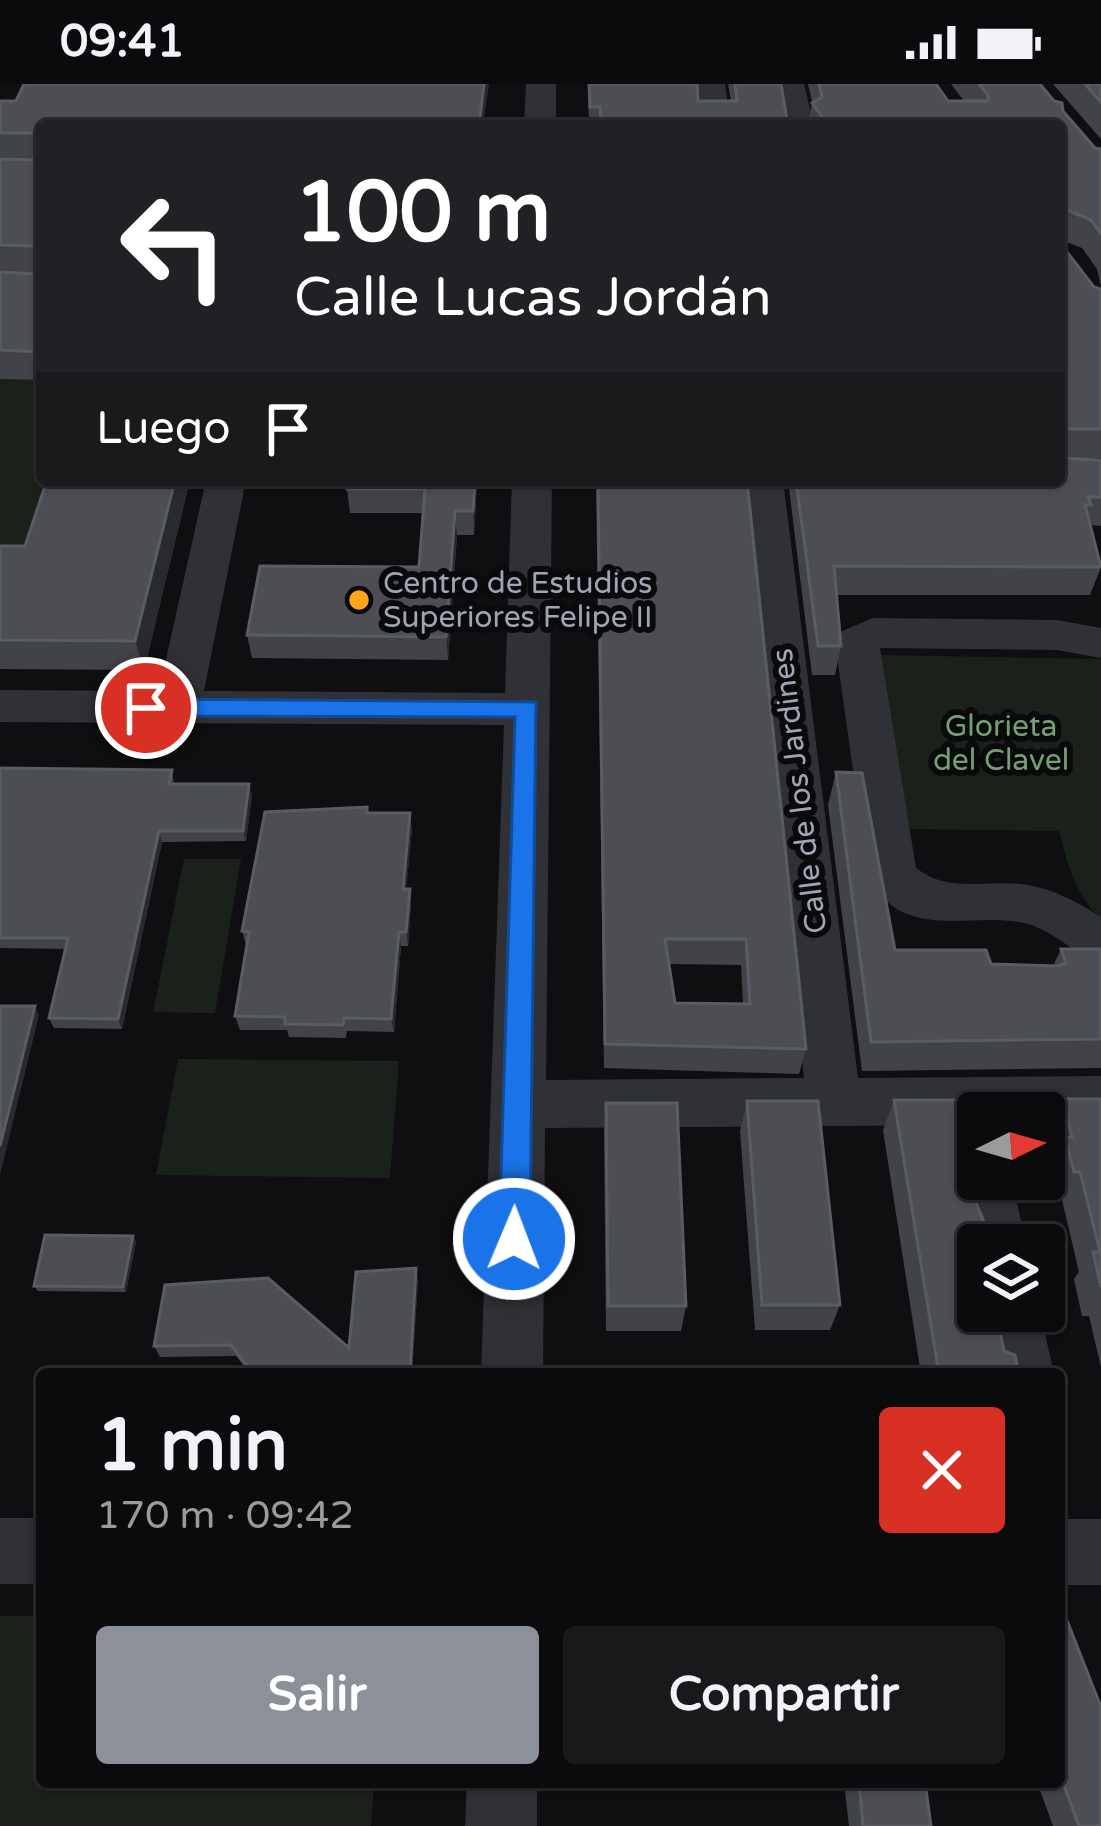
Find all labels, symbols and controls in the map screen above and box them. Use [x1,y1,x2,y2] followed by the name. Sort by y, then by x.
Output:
[60,15,185,69] text: 09:41
[294,163,551,264] text: 100 m
[96,168,252,324] icon: left
[294,265,772,330] text: Calle Lucas Jordán
[255,396,321,462] icon: arrive
[96,402,231,456] text: Luego
[383,565,653,636] place label: Centro de Estudios Superiores Felipe II
[346,587,372,613] marker: Centro de Estudios Superiores Felipe II
[764,646,835,936] street label: Calle de los Jardines
[95,657,197,759] pin
[113,675,179,741] icon: arrive
[933,708,1069,779] park label: Glorieta del Clavel
[957,1092,1065,1200] north arrow
[957,1092,1065,1332] map controls
[451,1176,577,1302] position arrow
[957,1224,1065,1332] button: layers
[96,1403,288,1490] text: 1 min
[879,1407,1005,1533] button: close
[96,1492,354,1539] text: 170 m · 09:42
[96,1626,539,1764] button: Salir
[563,1626,1005,1764] button: Compartir

